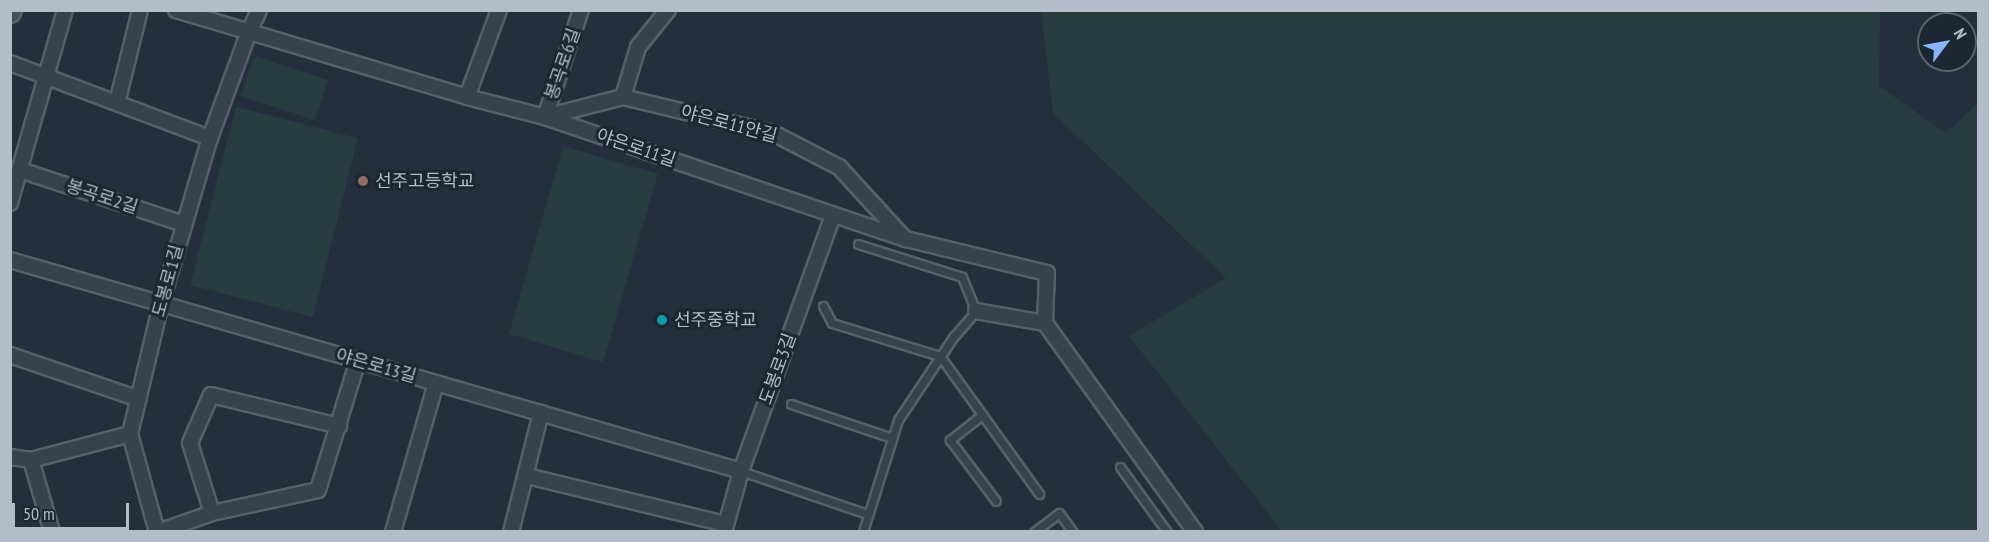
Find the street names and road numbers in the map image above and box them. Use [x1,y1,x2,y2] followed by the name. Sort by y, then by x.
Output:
[541,25,585,103] street label: 봉곡로6길
[678,101,780,147] street label: 야은로11안길
[594,124,678,172] street label: 야은로11길
[63,175,141,219] street label: 봉곡로2길
[148,242,188,320] street label: 도봉로1길
[755,330,801,408] street label: 도봉로3길
[333,344,419,388] street label: 야은로13길

